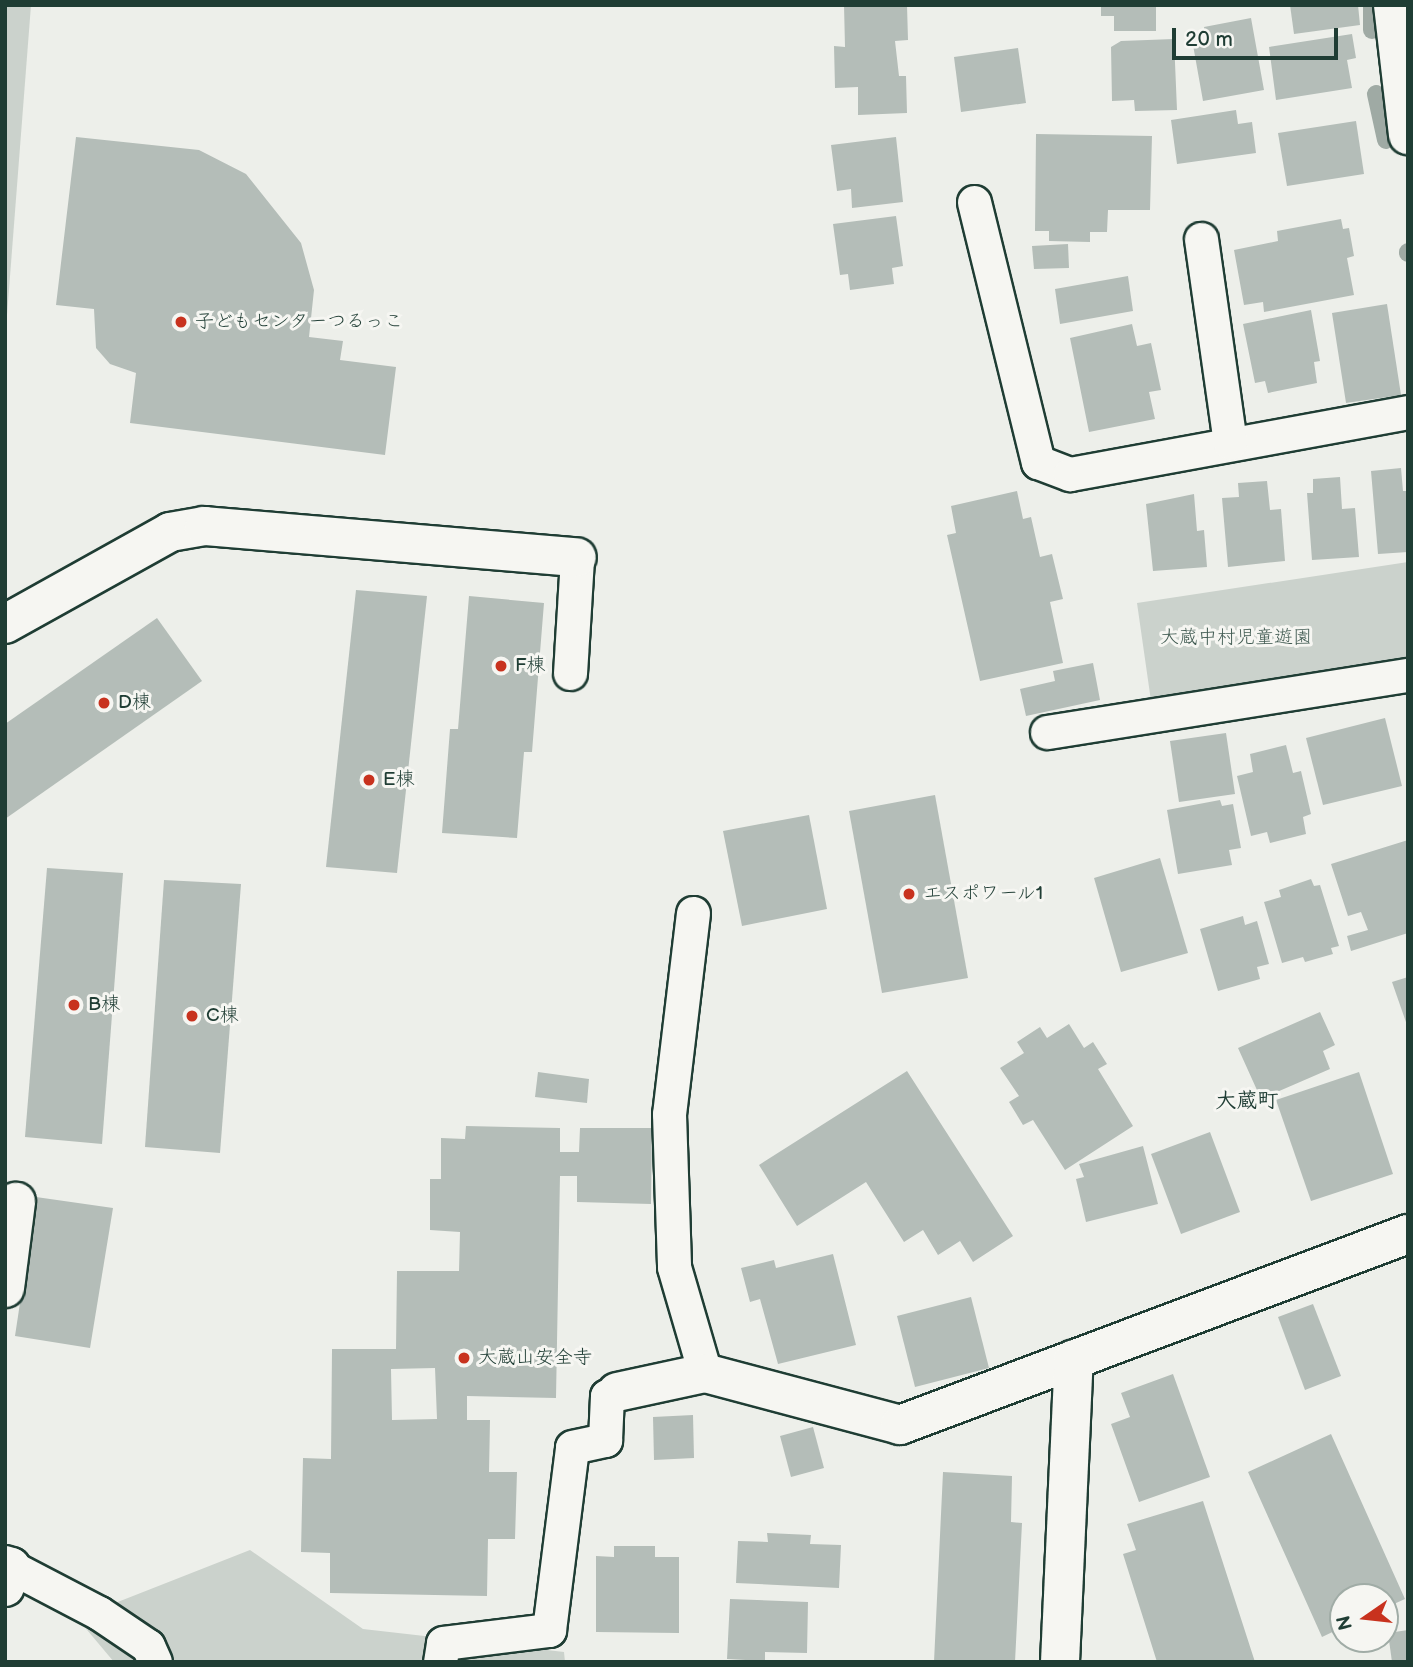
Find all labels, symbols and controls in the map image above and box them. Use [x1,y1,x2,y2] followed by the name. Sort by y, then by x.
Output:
[1175,14,1341,58] scale bar
[1185,27,1233,52] text: 20 m
[195,311,404,333] place label: 子どもセンターつるっこ
[173,314,189,330] marker: 子どもセンターつるっこ
[1160,627,1312,649] park label: 大蔵中村児童遊園
[515,655,545,677] place label: F棟
[493,658,509,674] marker: F棟
[118,692,151,714] place label: D棟
[96,695,112,711] marker: D棟
[383,769,415,791] place label: E棟
[361,772,377,788] marker: E棟
[923,883,1044,905] place label: エスポワール1
[901,886,917,902] marker: エスポワール1
[88,994,120,1016] place label: B棟
[66,997,82,1013] marker: B棟
[206,1005,239,1027] place label: C棟
[184,1008,200,1024] marker: C棟
[1216,1088,1278,1114] district label: 大蔵町
[478,1347,592,1369] place label: 大蔵山安全寺
[456,1350,472,1366] marker: 大蔵山安全寺
[1329,1583,1399,1653] north arrow
[1332,1613,1358,1632] text: N

